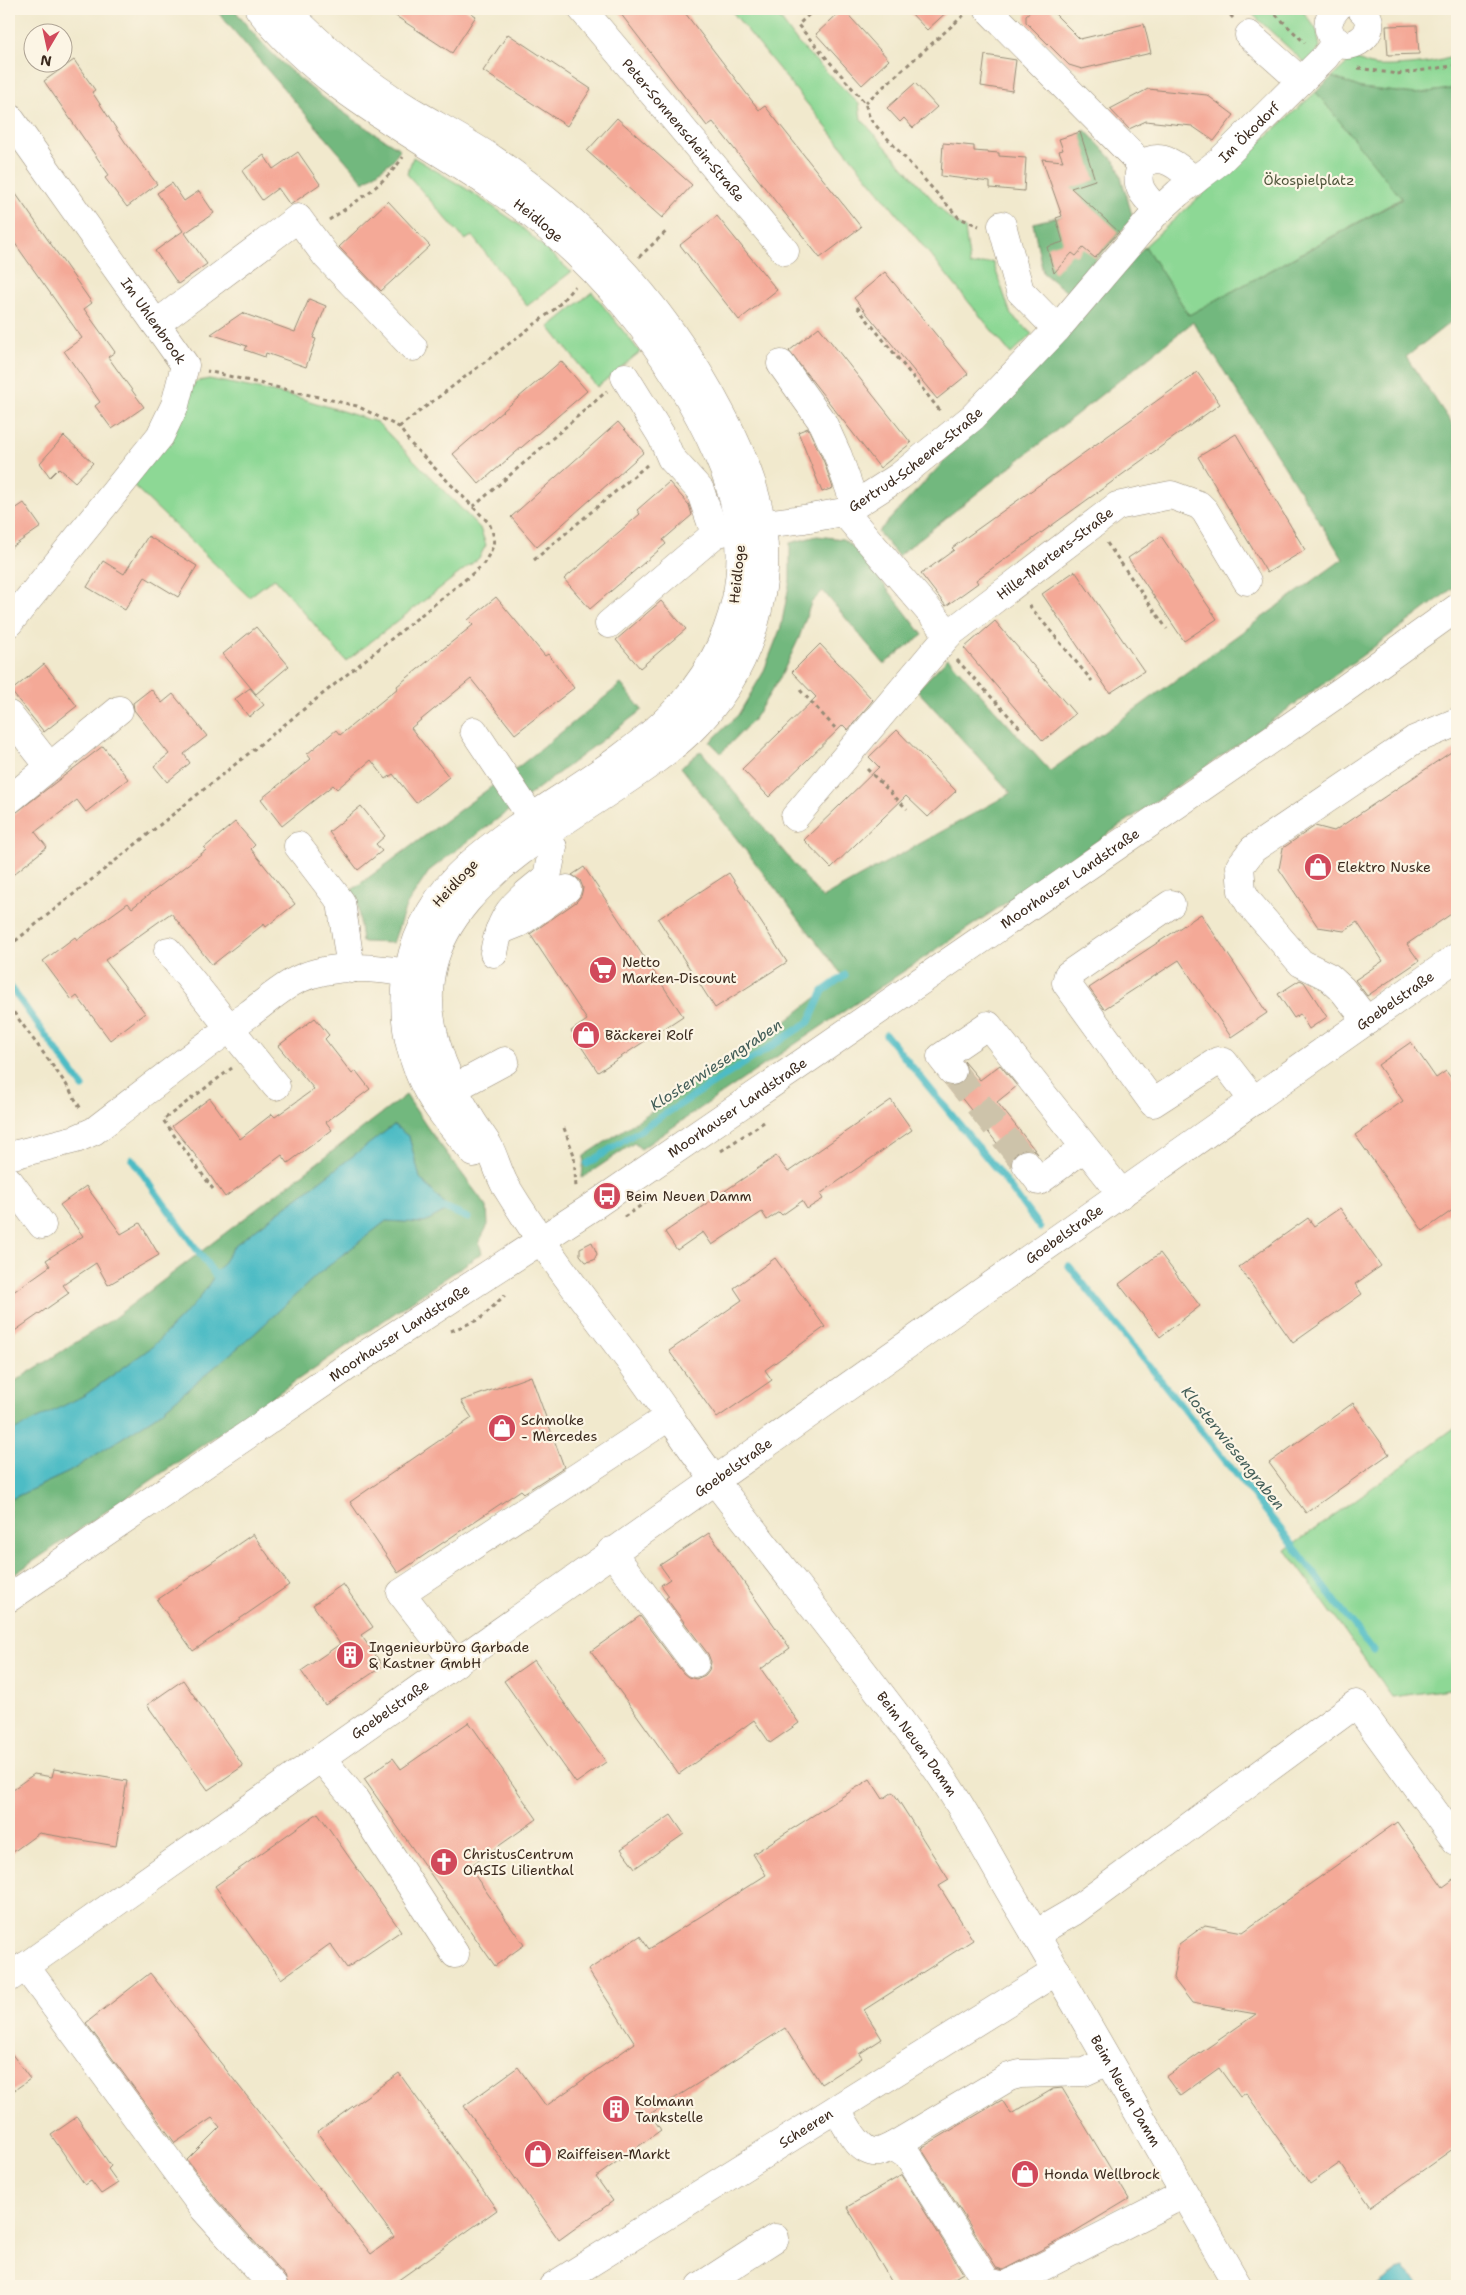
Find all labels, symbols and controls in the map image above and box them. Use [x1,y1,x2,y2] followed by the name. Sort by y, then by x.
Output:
[22,22,72,72] north arrow
[39,51,53,71] text: N
[618,55,749,205] street label: Peter-Sonnenschein-Straße
[1215,98,1284,166] street label: Im Ökodorf
[1264,171,1354,189] park label: Ökospielplatz
[510,195,567,246] street label: Heidloge
[117,274,190,368] street label: Im Uhlenbrook
[845,403,987,516] street label: Gertrud-Scheene-Straße
[993,503,1117,604] street label: Hille-Mertens-Straße
[725,543,749,604] street label: Heidloge
[997,824,1143,933] street label: Moorhauser Landstraße
[1303,852,1333,882] shop icon: Elektro Nuske
[428,855,482,911] street label: Heidloge
[1337,858,1431,876] place label: Elektro Nuske
[622,953,737,987] place label: Netto Marken-Discount
[588,955,618,985] supermarket icon: Netto Marken-Discount
[1353,967,1438,1034] street label: Goebelstraße
[646,1015,786,1115] water label: Klosterwiesengraben
[571,1020,601,1050] shop icon: Bäckerei Rolf
[605,1026,694,1044] place label: Bäckerei Rolf
[664,1053,810,1162] street label: Moorhauser Landstraße
[592,1181,622,1211] bus stop icon: Beim Neuen Damm
[626,1187,752,1205] place label: Beim Neuen Damm
[1022,1200,1107,1268] street label: Goebelstraße
[325,1280,473,1386] street label: Moorhauser Landstraße
[1177,1382,1289,1514] water label: Klosterwiesengraben
[521,1411,597,1445] place label: Schmolke - Mercedes
[487,1413,517,1443] shop icon: Schmolke - Mercedes
[691,1434,776,1501] street label: Goebelstraße
[369,1638,529,1672] place label: Ingenieurbüro Garbade & Kastner GmbH
[335,1640,365,1670] building icon: Ingenieurbüro Garbade & Kastner GmbH
[347,1676,432,1743] street label: Goebelstraße
[873,1688,961,1800] street label: Beim Neuen Damm
[463,1845,574,1879] place label: ChristusCentrum OASIS Lilienthal
[429,1847,459,1877] church icon: ChristusCentrum OASIS Lilienthal
[1087,2032,1165,2150] street label: Beim Neuen Damm
[635,2092,704,2126] place label: Kolmann Tankstelle
[601,2094,631,2124] building icon: Kolmann Tankstelle
[775,2104,837,2152] street label: Scheeren
[523,2139,553,2169] shop icon: Raiffeisen-Markt
[557,2145,670,2163] place label: Raiffeisen-Markt
[1010,2159,1040,2189] shop icon: Honda Wellbrock
[1044,2165,1160,2183] place label: Honda Wellbrock

